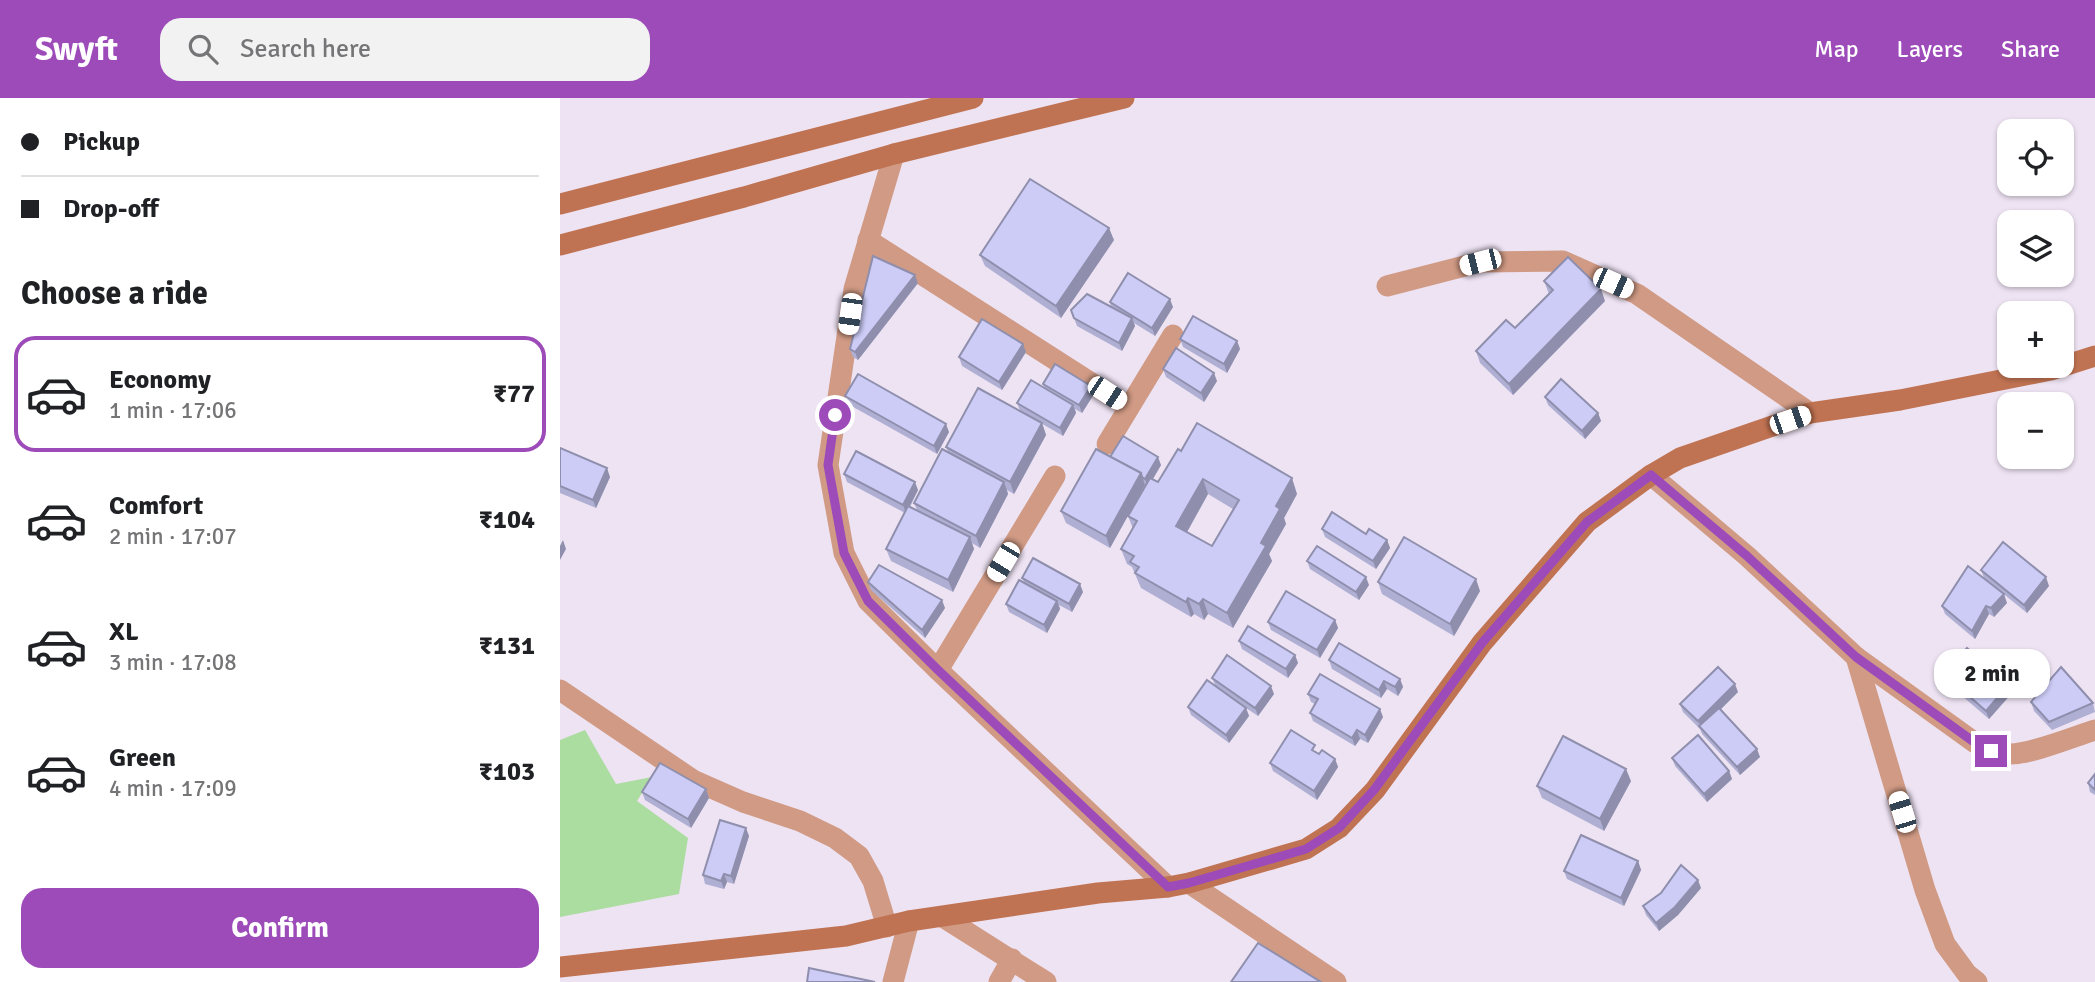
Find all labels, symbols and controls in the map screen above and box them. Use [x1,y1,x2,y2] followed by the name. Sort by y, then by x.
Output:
[160,18,650,81] search box
[35,29,118,70] text: Swyft
[184,30,222,68] icon: search
[240,33,371,65] text: Search here
[1814,34,1859,64] text: Map
[1897,34,1963,64] text: Layers
[2001,34,2060,64] text: Share
[1997,119,2074,469] map controls
[1997,119,2074,196] button: locate
[63,126,140,158] text: Pickup
[63,193,159,225] text: Drop-off
[1997,210,2074,287] button: layers
[1458,247,1503,277] car
[1590,265,1637,301] car
[21,274,208,313] text: Choose a ride
[837,292,864,336] car
[1997,301,2074,378] button: +
[25,363,88,426] icon: car
[109,364,211,396] text: Economy
[1084,373,1131,413] car
[493,378,535,410] text: ₹77
[1997,392,2074,469] button: −
[109,396,237,425] text: 1 min · 17:06
[819,399,851,431] route start
[1767,403,1814,437] car
[25,489,88,552] icon: car
[109,490,203,522] text: Comfort
[479,504,535,536] text: ₹104
[109,522,237,551] text: 2 min · 17:07
[984,539,1023,585] car
[25,615,88,678] icon: car
[109,616,139,648] text: XL
[479,630,535,662] text: ₹131
[109,648,237,677] text: 3 min · 17:08
[1933,650,2049,698] callout: 2 min
[1964,659,2020,688] text: 2 min
[1975,735,2007,767] route end
[25,741,88,804] icon: car
[109,742,176,774] text: Green
[479,756,535,788] text: ₹103
[109,774,237,803] text: 4 min · 17:09
[1886,789,1919,835] car
[21,888,539,968] button: Confirm

